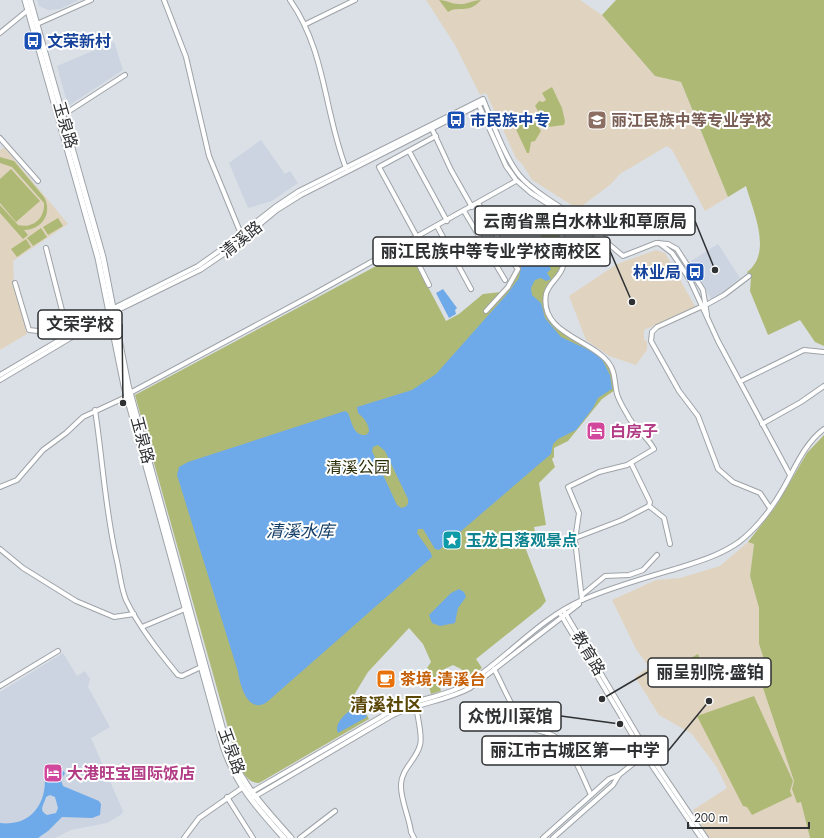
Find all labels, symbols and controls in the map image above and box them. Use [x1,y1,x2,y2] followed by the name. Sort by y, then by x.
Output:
[22,30,44,52] bus stop icon: 文荣新村
[47,30,111,53] place label: 文荣新村
[48,99,83,151] street label: 玉泉路
[445,109,467,131] bus stop icon: 市民族中专
[470,109,550,132] place label: 市民族中专
[586,109,608,131] school or university icon: 丽江民族中等专业学校
[611,109,772,132] place label: 丽江民族中等专业学校
[475,206,695,235] callout: 云南省黑白水林业和草原局
[483,209,687,233] text: 云南省黑白水林业和草原局
[215,215,267,263] street label: 清溪路
[373,237,610,266] callout: 丽江民族中等专业学校南校区
[381,239,602,263] text: 丽江民族中等专业学校南校区
[633,261,681,284] place label: 林业局
[684,261,706,283] bus stop icon: 林业局
[38,310,122,339] callout: 文荣学校
[46,312,114,336] text: 文荣学校
[125,414,160,466] street label: 玉泉路
[585,420,607,442] hotel icon: 白房子
[610,420,658,443] place label: 白房子
[326,456,390,479] park label: 清溪公园
[266,519,337,543] water label: 清溪水库
[441,529,463,551] place icon: 玉龙日落观景点
[466,529,578,552] place label: 玉龙日落观景点
[566,627,611,680] street label: 教育路
[648,658,771,687] callout: 丽呈别院·盛铂
[656,660,764,684] text: 丽呈别院·盛铂
[375,668,397,690] cafe icon: 茶境·清溪台
[400,668,485,691] place label: 茶境·清溪台
[350,692,422,718] district label: 清溪社区
[460,702,561,731] callout: 众悦川菜馆
[468,704,553,728] text: 众悦川菜馆
[213,725,251,778] street label: 玉泉路
[482,736,668,765] callout: 丽江市古城区第一中学
[490,738,660,762] text: 丽江市古城区第一中学
[42,762,64,784] hotel icon: 大港旺宝国际饭店
[67,762,195,785] place label: 大港旺宝国际饭店
[688,804,809,830] scale bar
[694,809,728,827] text: 200 m

